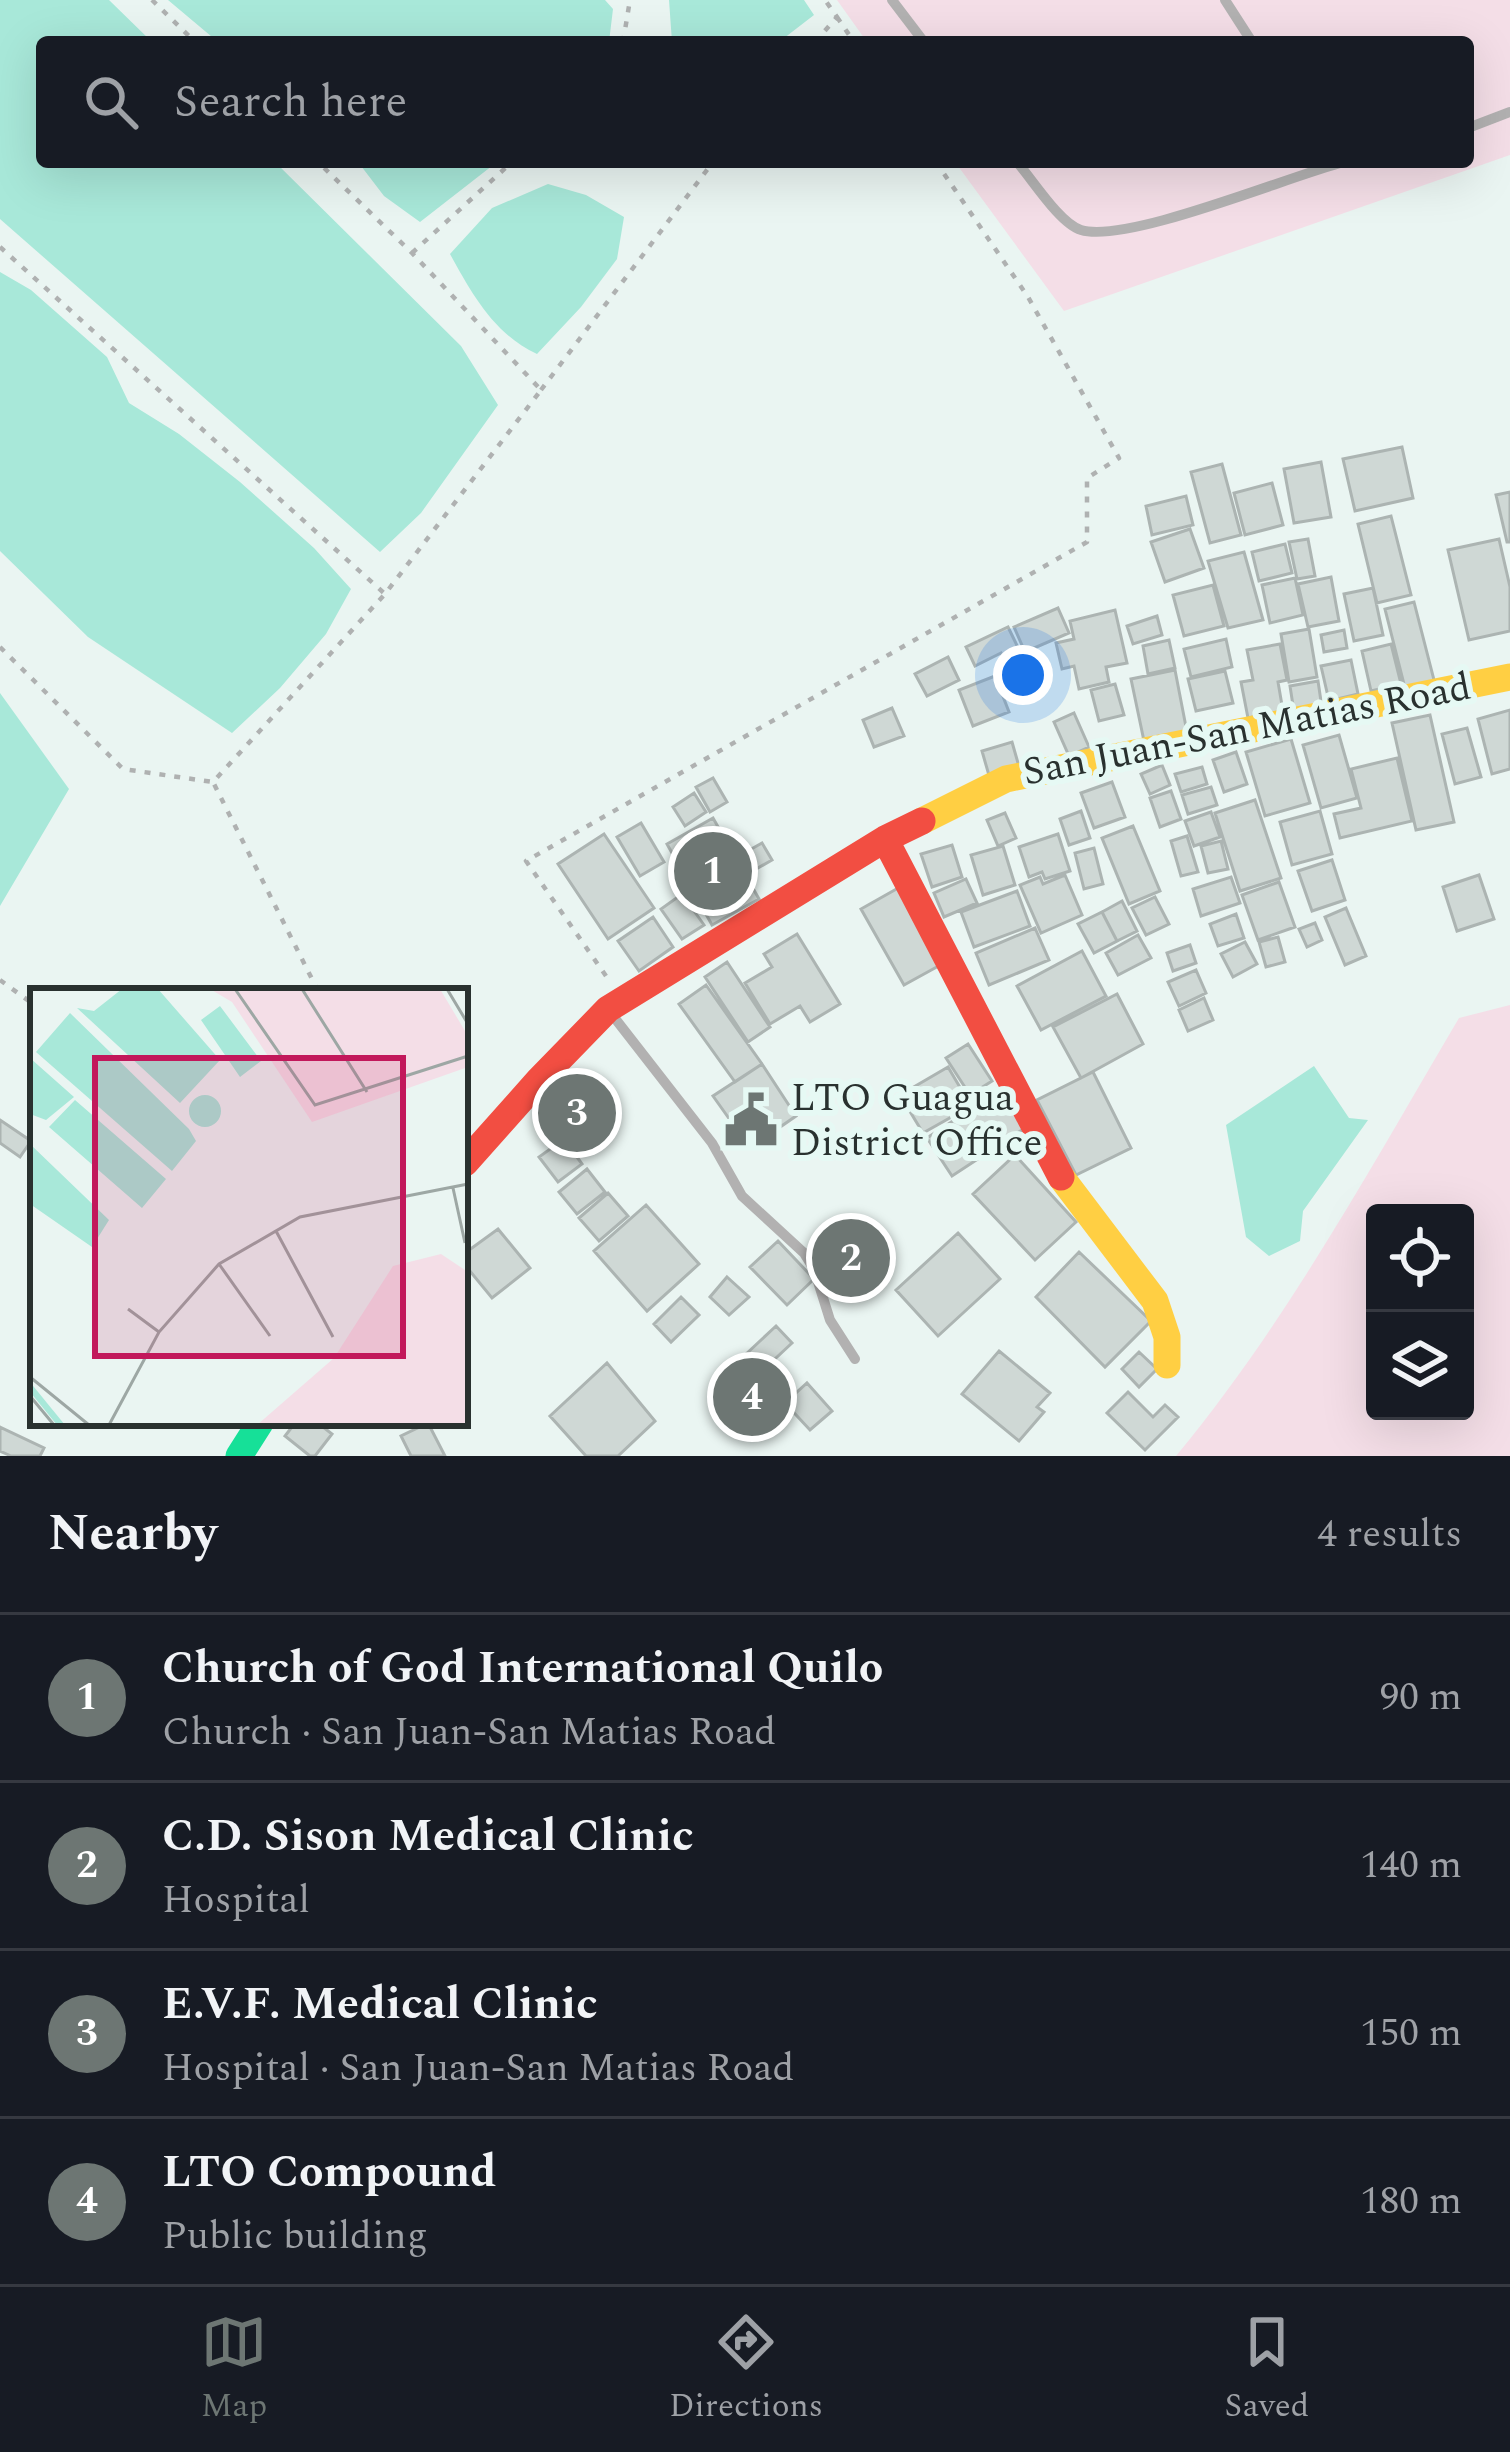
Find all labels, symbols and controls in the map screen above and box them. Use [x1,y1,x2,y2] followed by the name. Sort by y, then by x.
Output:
[36,36,1474,168] search box
[174,68,407,137] text: Search here
[78,69,144,135] icon: search
[993,645,1053,705] your location
[1018,658,1476,802] street label: San Juan-San Matias Road
[674,826,752,916] pin: 1
[30,988,468,1426] inset map
[538,1068,616,1158] pin: 3
[791,1069,1042,1173] place label: LTO Guagua District Office
[722,1091,780,1149] public building icon: LTO Guagua District Office
[1366,1204,1474,1420] map controls
[1366,1204,1474,1312] button: locate
[812,1213,890,1303] pin: 2
[1366,1312,1474,1420] button: layers
[713,1352,791,1442] pin: 4
[48,1495,217,1573] text: Nearby
[1318,1505,1462,1564] text: 4 results
[162,1634,884,1703] text: Church of God International Quilo
[76,1668,98,1727] text: 1
[1380,1668,1462,1727] text: 90 m
[162,1703,776,1762] text: Church · San Juan-San Matias Road
[162,1802,694,1871] text: C.D. Sison Medical Clinic
[76,1836,98,1895] text: 2
[1360,1836,1462,1895] text: 140 m
[162,1871,310,1930] text: Hospital
[162,1970,598,2039] text: E.V.F. Medical Clinic
[76,2004,98,2063] text: 3
[1360,2004,1462,2063] text: 150 m
[162,2039,794,2098] text: Hospital · San Juan-San Matias Road
[162,2138,497,2207] text: LTO Compound
[76,2172,98,2231] text: 4
[1360,2172,1462,2231] text: 180 m
[162,2207,428,2266] text: Public building
[201,2309,267,2431] tab: Map
[669,2309,823,2431] tab: Directions
[1225,2309,1309,2431] tab: Saved

